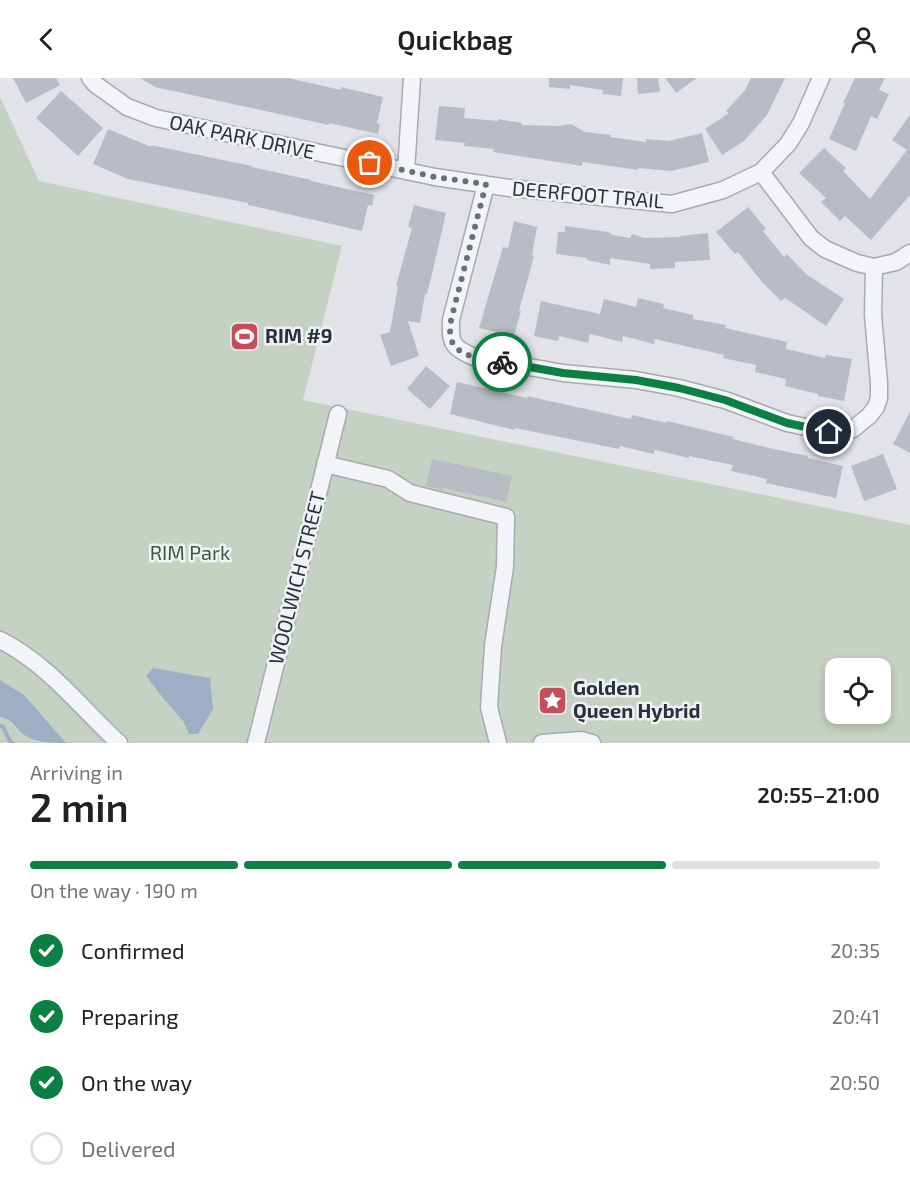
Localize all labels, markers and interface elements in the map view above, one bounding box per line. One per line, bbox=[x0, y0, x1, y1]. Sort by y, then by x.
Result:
icon: back bbox=[30, 23, 63, 56]
text: Quickbag bbox=[397, 23, 513, 55]
icon: person bbox=[847, 23, 880, 56]
street label: OAK PARK DRIVE bbox=[167, 109, 317, 163]
pin bbox=[344, 137, 395, 188]
icon: bag bbox=[353, 146, 386, 179]
street label: DEERFOOT TRAIL bbox=[511, 175, 665, 213]
sports icon: RIM #9 bbox=[228, 320, 260, 352]
place label: RIM #9 bbox=[265, 323, 332, 347]
courier bbox=[472, 332, 532, 392]
icon: bike bbox=[486, 346, 519, 379]
pin bbox=[803, 406, 854, 457]
icon: home bbox=[812, 415, 845, 448]
street label: WOOLWICH STREET bbox=[263, 488, 329, 667]
park label: RIM Park bbox=[150, 540, 230, 564]
map controls bbox=[825, 658, 891, 724]
button: locate bbox=[825, 658, 891, 724]
place label: Golden Queen Hybrid bbox=[573, 675, 701, 723]
place icon: Golden Queen Hybrid bbox=[536, 684, 568, 716]
text: Arriving in bbox=[30, 760, 123, 784]
text: 20:55–21:00 bbox=[757, 781, 880, 807]
text: 2 min bbox=[30, 783, 129, 830]
text: On the way · 190 m bbox=[30, 878, 198, 902]
icon: check bbox=[30, 934, 63, 967]
text: Confirmed bbox=[81, 937, 185, 963]
text: 20:35 bbox=[830, 938, 880, 962]
icon: check bbox=[30, 1000, 63, 1033]
text: Preparing bbox=[81, 1003, 179, 1029]
text: 20:41 bbox=[832, 1004, 880, 1028]
icon: check bbox=[30, 1066, 63, 1099]
text: On the way bbox=[81, 1069, 192, 1095]
text: 20:50 bbox=[829, 1070, 880, 1094]
text: Delivered bbox=[81, 1135, 176, 1161]

